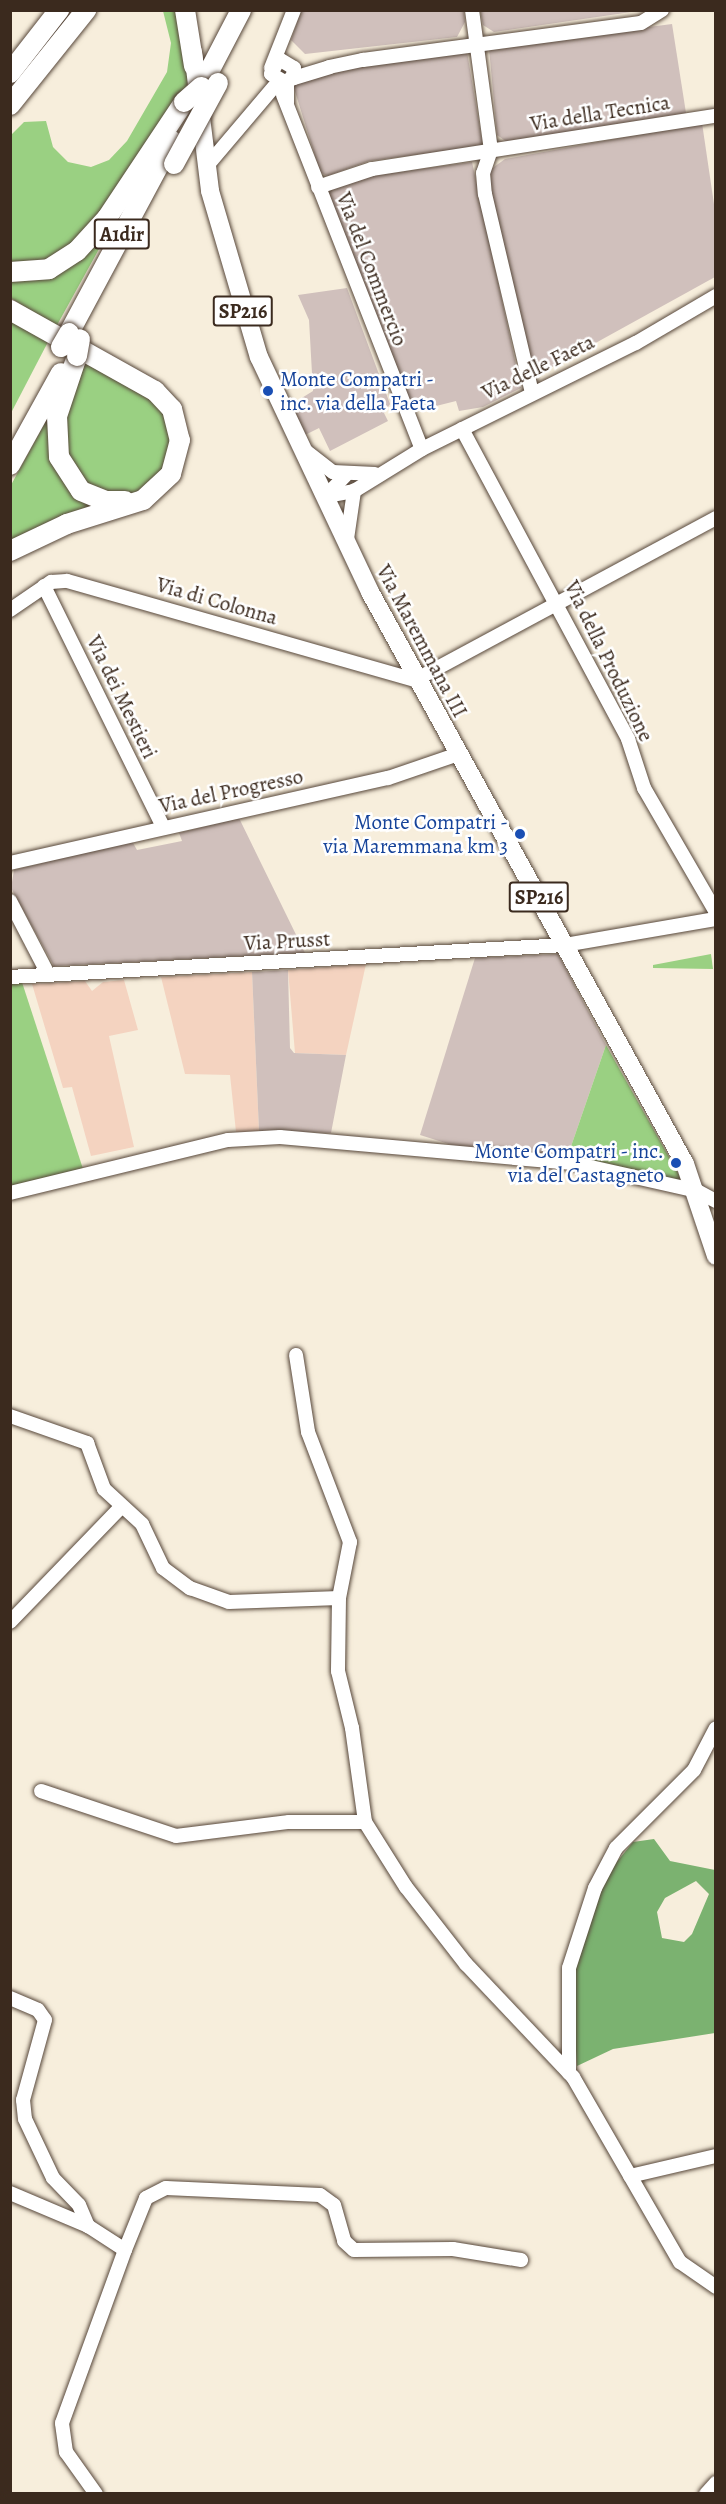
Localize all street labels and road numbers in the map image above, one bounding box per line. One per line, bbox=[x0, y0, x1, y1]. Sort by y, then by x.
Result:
street label: Via della Tecnica bbox=[528, 90, 672, 136]
street label: Via del Commercio bbox=[331, 189, 413, 349]
road number: A1dir bbox=[94, 217, 150, 251]
road number: SP216 bbox=[212, 294, 274, 328]
street label: Via delle Faeta bbox=[478, 329, 598, 405]
street label: Via Maremmana III bbox=[371, 560, 473, 722]
street label: Via di Colonna bbox=[154, 572, 280, 630]
street label: Via della Produzione bbox=[559, 576, 659, 746]
street label: Via dei Mestieri bbox=[81, 631, 163, 763]
street label: Via del Progresso bbox=[157, 763, 305, 819]
road number: SP216 bbox=[508, 880, 570, 914]
street label: Via Prusst bbox=[243, 926, 331, 956]

